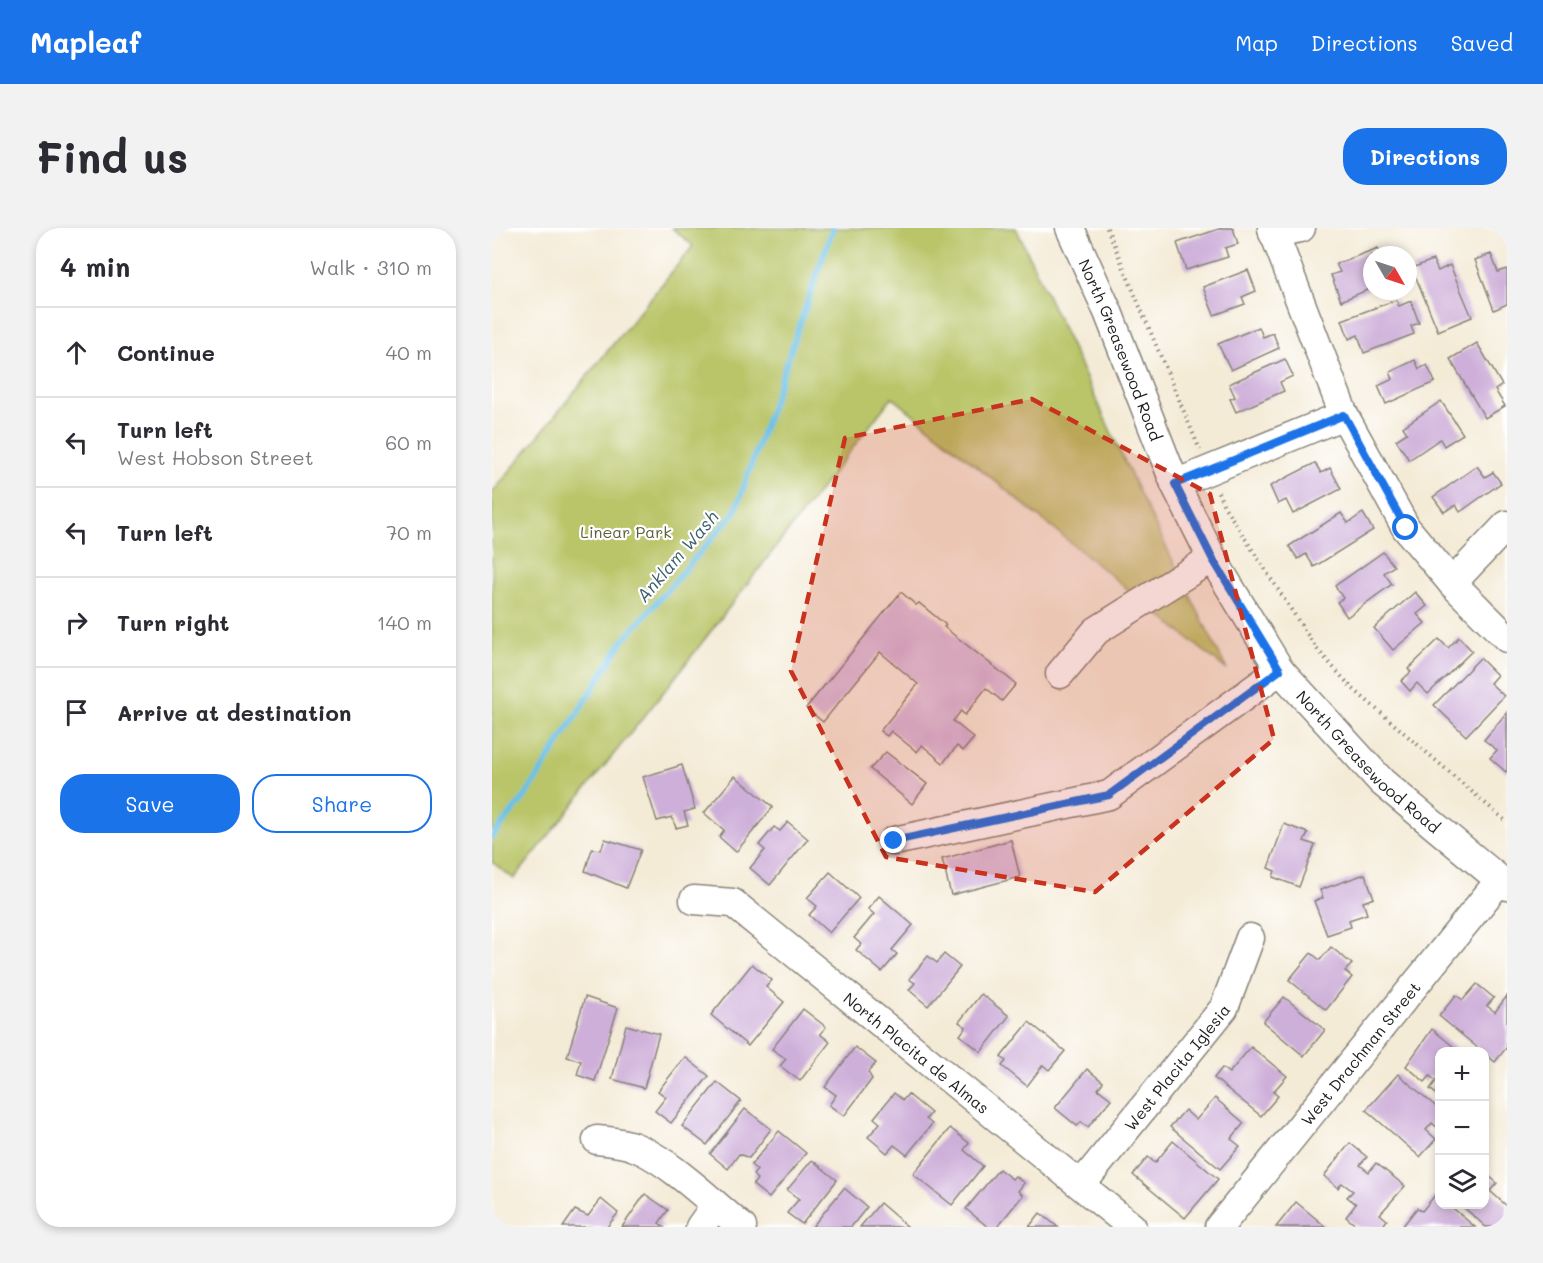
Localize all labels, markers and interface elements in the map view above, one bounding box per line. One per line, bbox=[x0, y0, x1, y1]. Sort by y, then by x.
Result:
text: Mapleaf bbox=[30, 24, 141, 60]
text: Map bbox=[1235, 29, 1278, 56]
text: Directions bbox=[1311, 29, 1418, 56]
text: Saved bbox=[1451, 29, 1513, 56]
button: Directions bbox=[1343, 128, 1507, 185]
text: Find us bbox=[36, 129, 188, 184]
north arrow bbox=[1363, 246, 1417, 300]
text: 4 min bbox=[60, 250, 130, 284]
text: Walk · 310 m bbox=[309, 254, 432, 280]
street label: North Greasewood Road bbox=[1075, 255, 1168, 444]
icon: ahead bbox=[60, 336, 93, 369]
text: Continue bbox=[117, 338, 215, 367]
text: 40 m bbox=[386, 339, 432, 365]
text: Turn left bbox=[117, 415, 213, 444]
icon: left bbox=[60, 426, 93, 459]
text: 60 m bbox=[385, 429, 432, 455]
text: West Hobson Street bbox=[117, 444, 313, 470]
water label: Anklam Wash bbox=[631, 505, 723, 607]
route start bbox=[1392, 514, 1418, 540]
icon: left bbox=[60, 516, 93, 549]
text: Turn left bbox=[117, 518, 213, 547]
text: 70 m bbox=[386, 519, 432, 545]
park label: Linear Park bbox=[580, 521, 672, 542]
icon: right bbox=[60, 606, 93, 639]
text: Turn right bbox=[117, 608, 229, 637]
text: 140 m bbox=[377, 609, 432, 635]
street label: North Greasewood Road bbox=[1293, 685, 1445, 837]
icon: arrive bbox=[60, 696, 93, 729]
text: Arrive at destination bbox=[117, 698, 352, 727]
button: Save bbox=[60, 774, 240, 833]
button: Share bbox=[252, 774, 432, 833]
route end bbox=[880, 827, 906, 853]
street label: West Drachman Street bbox=[1295, 977, 1424, 1129]
street label: North Placita de Almas bbox=[840, 987, 994, 1118]
street label: West Placita Iglesia bbox=[1119, 999, 1234, 1134]
map controls bbox=[1435, 1047, 1489, 1209]
button: + bbox=[1435, 1047, 1489, 1101]
button: − bbox=[1435, 1101, 1489, 1155]
button: layers bbox=[1435, 1155, 1489, 1209]

